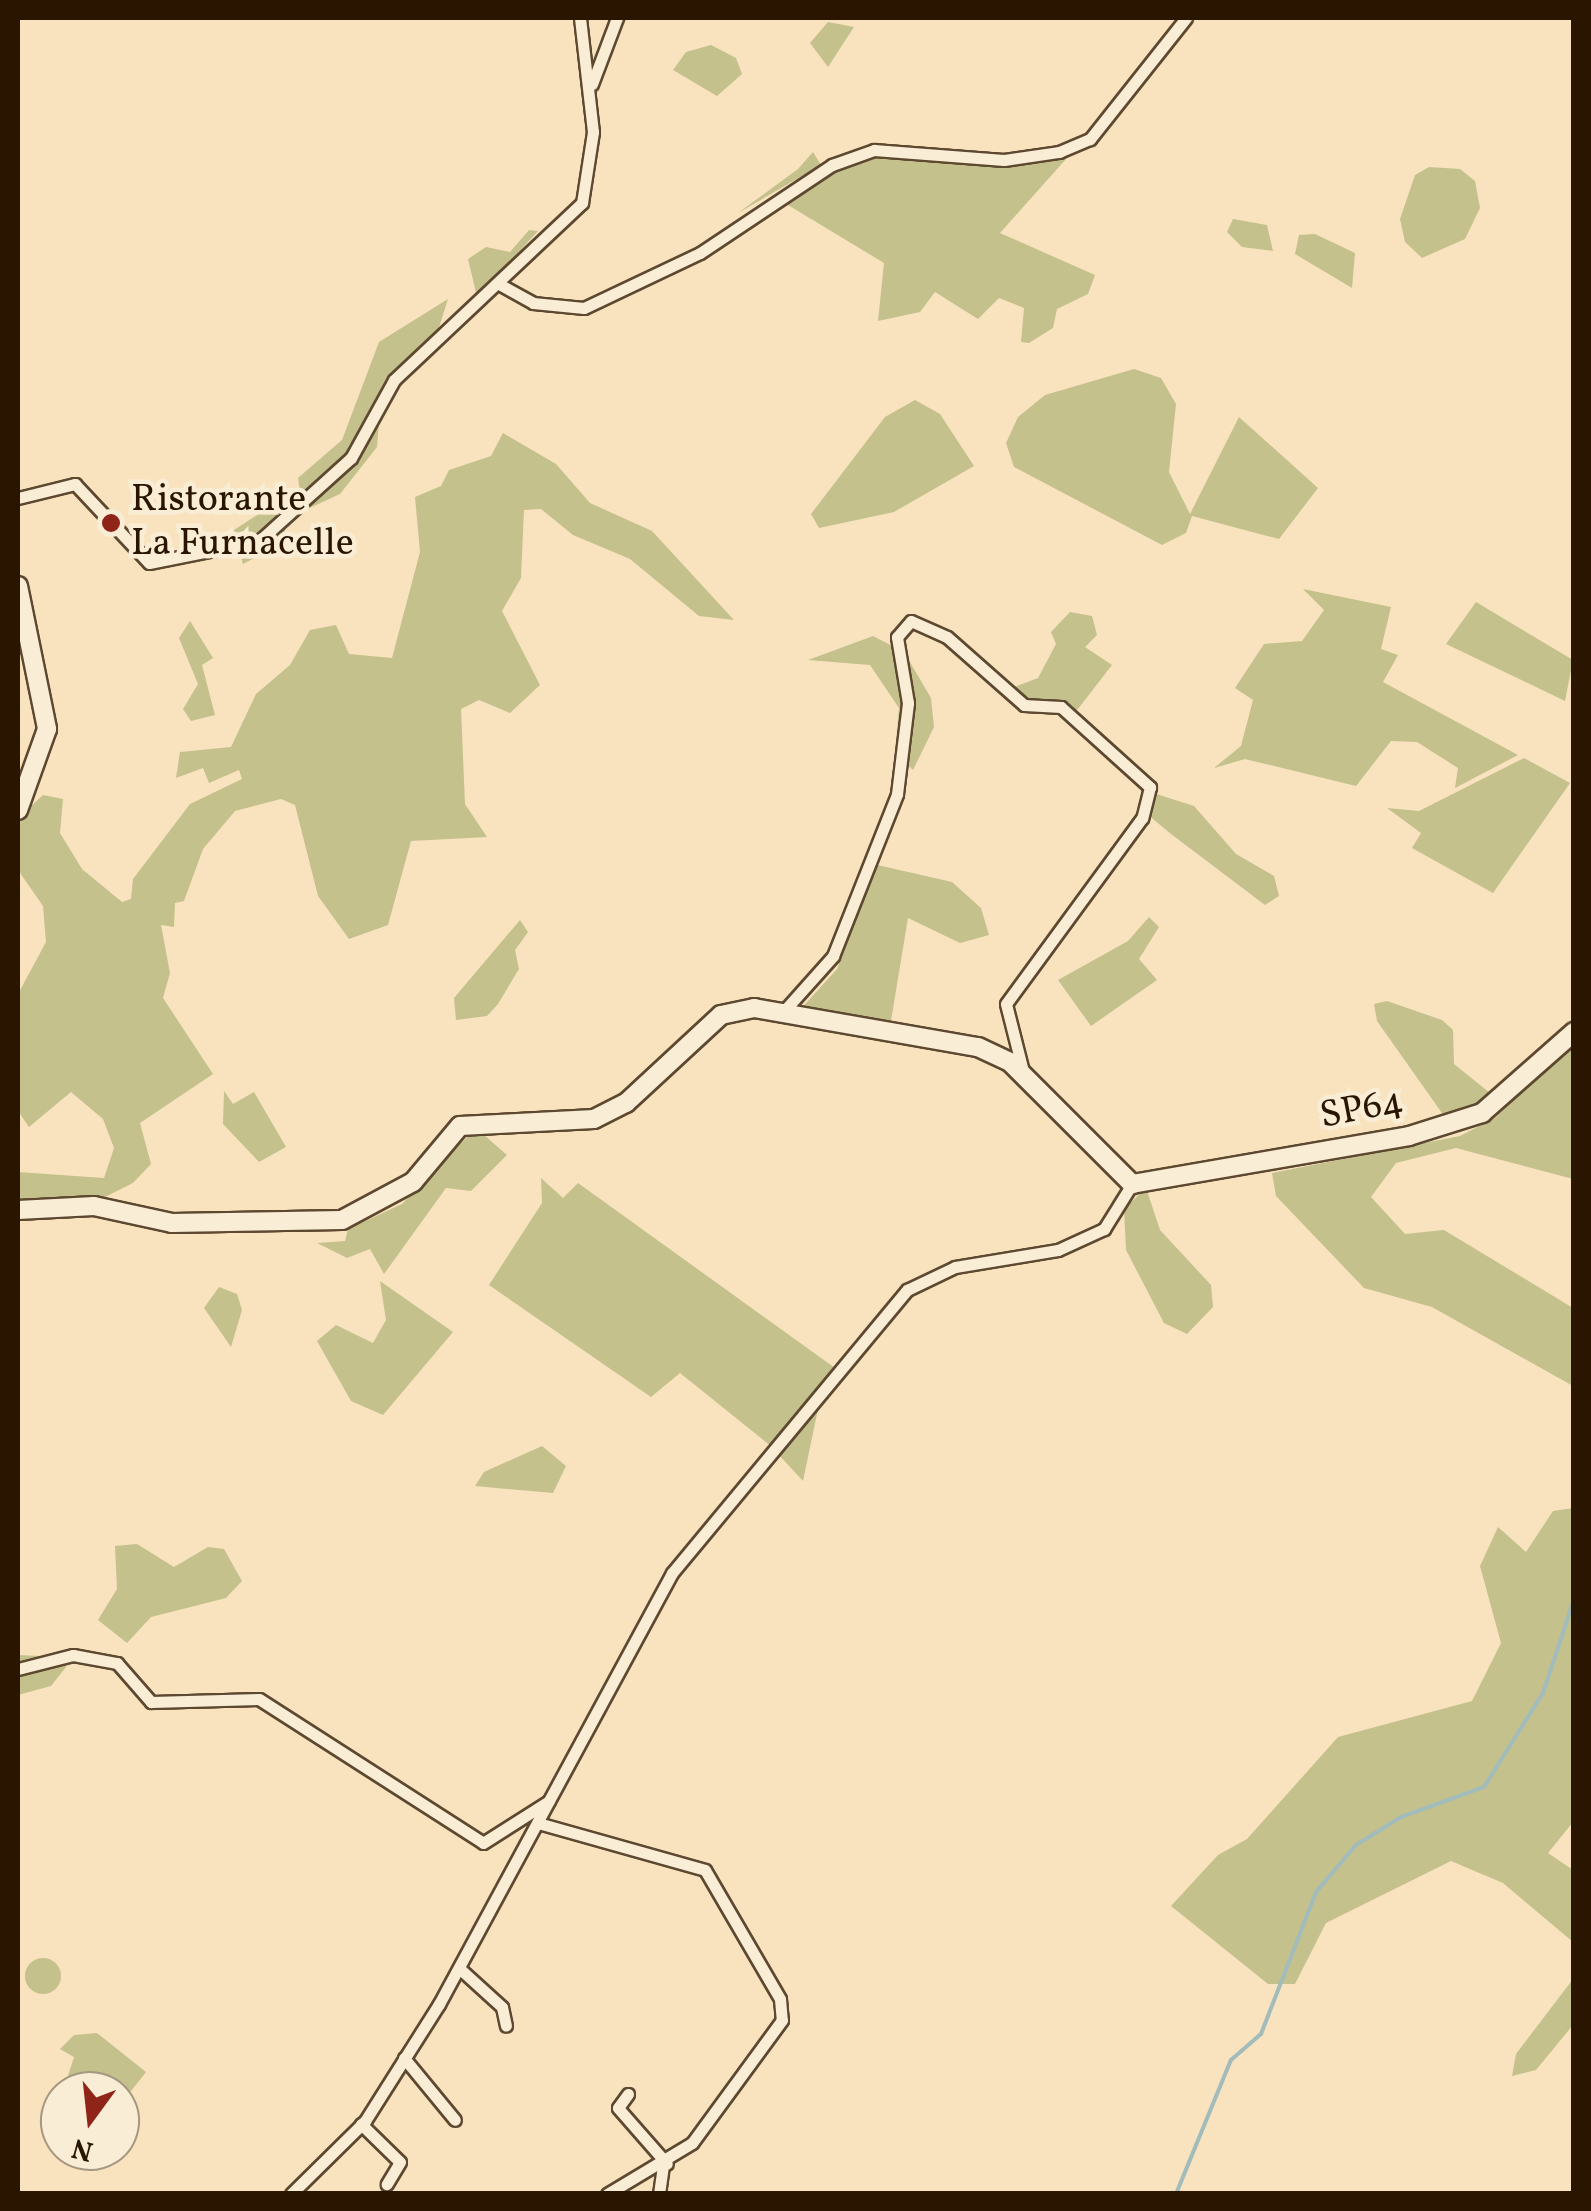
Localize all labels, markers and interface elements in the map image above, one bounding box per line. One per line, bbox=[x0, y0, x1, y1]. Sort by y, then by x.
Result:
place label: Ristorante La Furnacelle bbox=[131, 478, 354, 568]
marker: Ristorante La Furnacelle bbox=[100, 512, 122, 534]
street label: SP64 bbox=[1317, 1080, 1407, 1140]
north arrow bbox=[40, 2071, 140, 2171]
text: N bbox=[68, 2127, 97, 2170]

